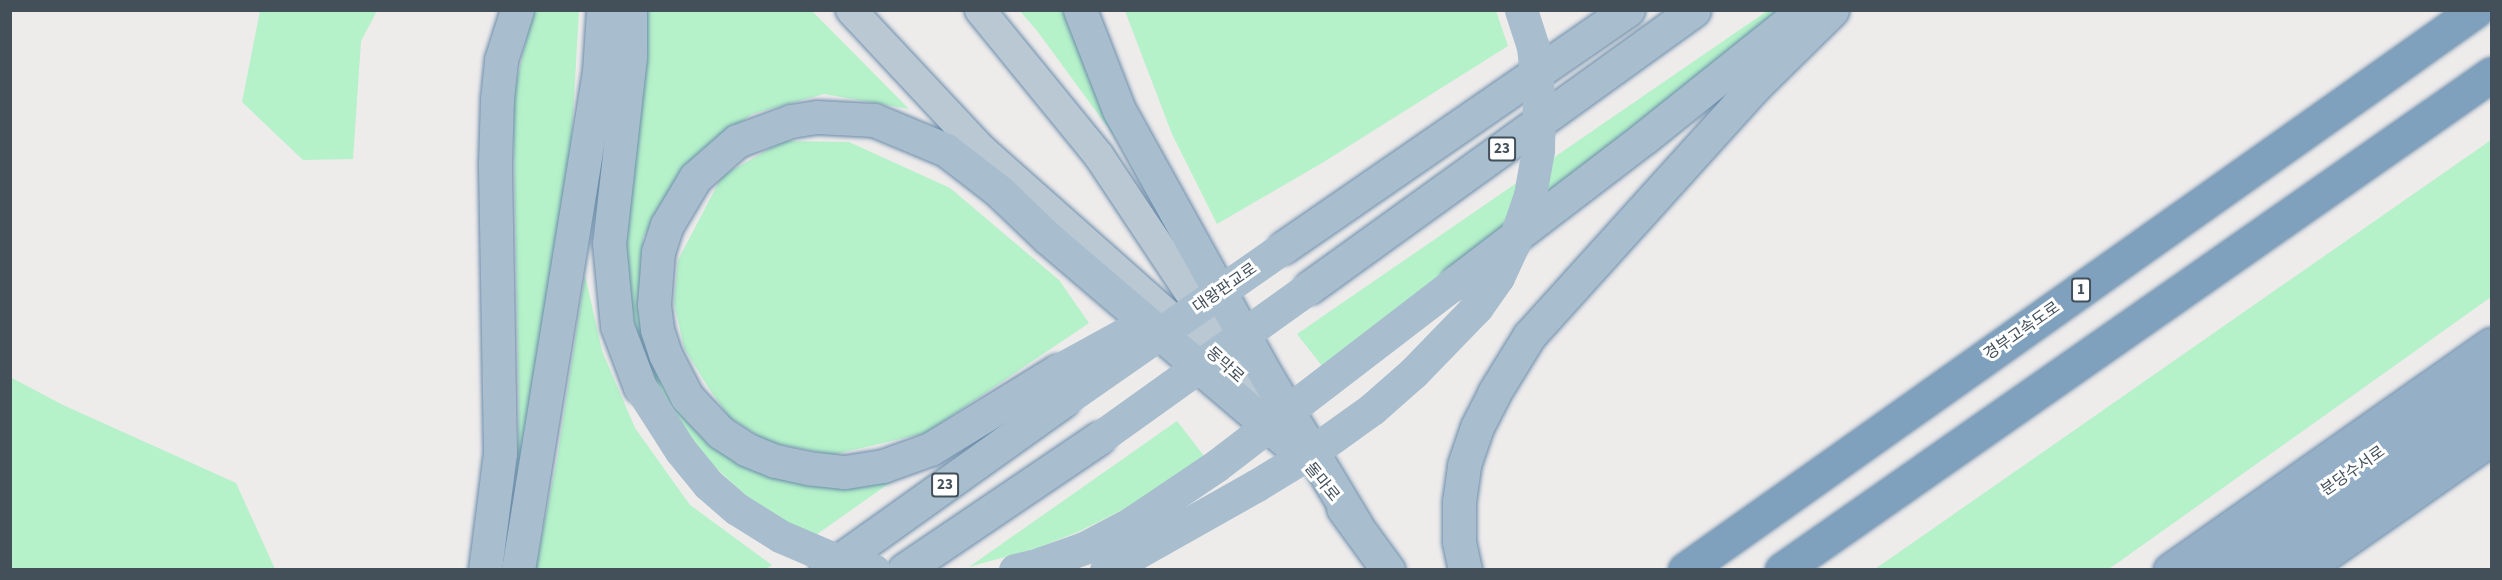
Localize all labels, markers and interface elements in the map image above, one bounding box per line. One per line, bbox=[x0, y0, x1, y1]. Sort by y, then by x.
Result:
road number: 23 bbox=[1487, 137, 1517, 161]
street label: 대왕판교로 bbox=[1189, 259, 1261, 317]
road number: 1 bbox=[2070, 278, 2092, 302]
street label: 경부고속도로 bbox=[1980, 298, 2064, 364]
street label: 동막로 bbox=[1202, 343, 1248, 387]
street label: 분당수서로 bbox=[2317, 442, 2389, 500]
street label: 돌마로 bbox=[1301, 459, 1343, 505]
road number: 23 bbox=[930, 473, 960, 497]

